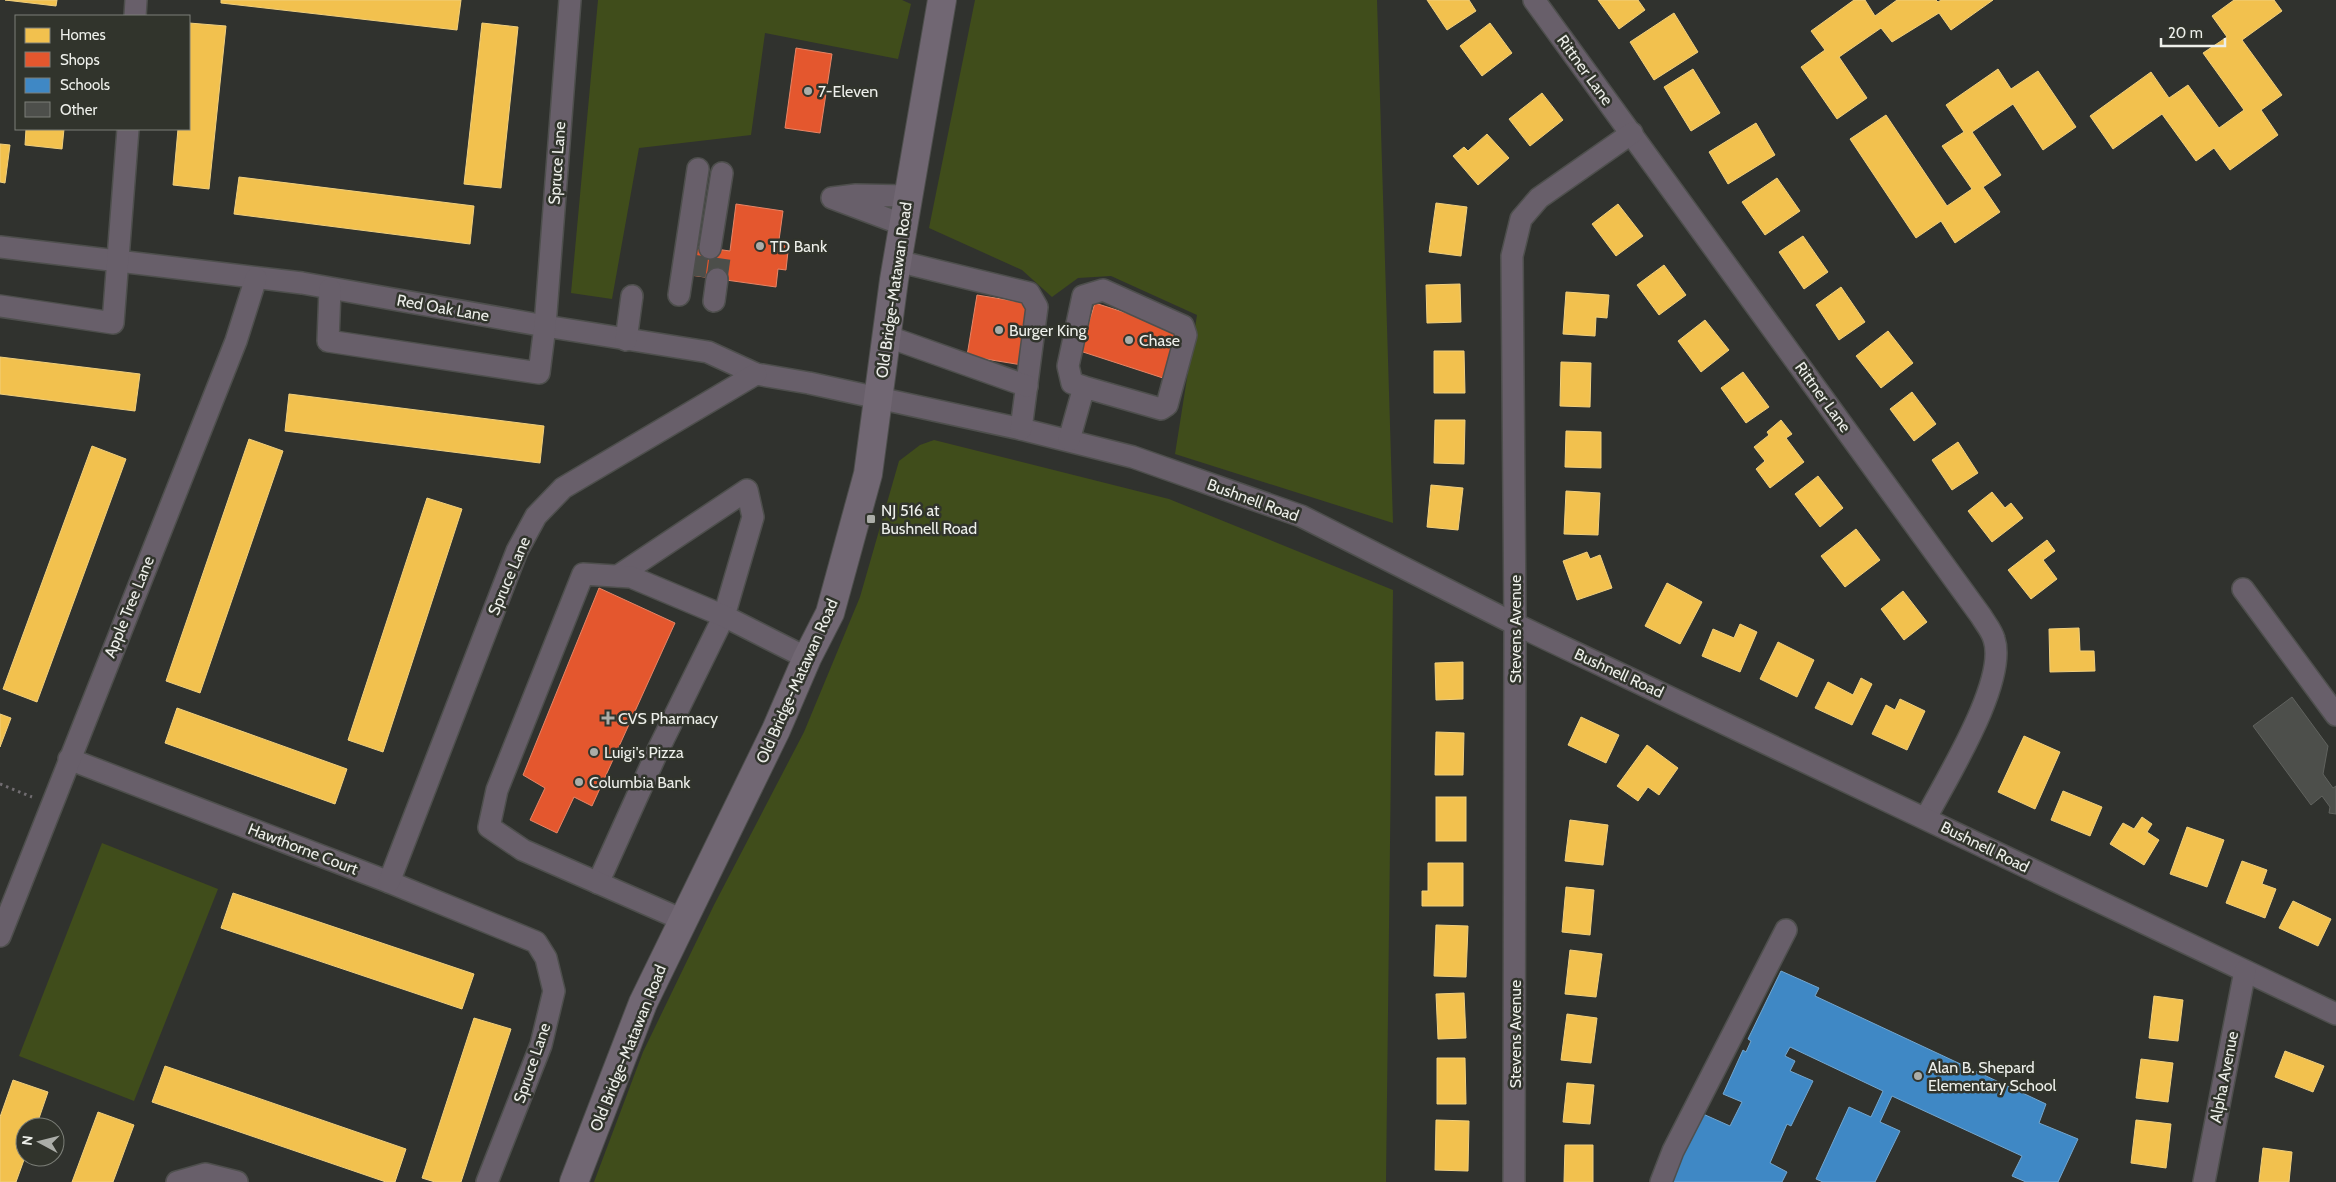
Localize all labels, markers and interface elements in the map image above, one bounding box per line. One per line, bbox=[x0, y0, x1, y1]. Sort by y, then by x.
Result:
legend bbox=[15, 15, 190, 130]
scale bar bbox=[2161, 15, 2225, 47]
text: 20 m bbox=[2168, 24, 2203, 42]
text: Homes bbox=[60, 26, 106, 44]
street label: Rittner Lane bbox=[1553, 31, 1617, 109]
text: Shops bbox=[60, 51, 100, 69]
text: Schools bbox=[60, 76, 110, 94]
place label: 7-Eleven bbox=[818, 82, 878, 101]
marker: 7-Eleven bbox=[802, 85, 814, 97]
text: Other bbox=[60, 101, 97, 119]
street label: Spruce Lane bbox=[545, 121, 569, 205]
street label: Old Bridge-Matawan Road bbox=[872, 201, 916, 379]
place label: TD Bank bbox=[770, 237, 828, 256]
marker: TD Bank bbox=[754, 240, 766, 252]
street label: Red Oak Lane bbox=[395, 291, 491, 325]
place label: Burger King bbox=[1009, 321, 1087, 340]
marker: Burger King bbox=[993, 324, 1005, 336]
place label: Chase bbox=[1139, 331, 1180, 350]
marker: Chase bbox=[1123, 334, 1135, 346]
street label: Rittner Lane bbox=[1791, 358, 1855, 436]
street label: Bushnell Road bbox=[1205, 475, 1301, 525]
place label: NJ 516 at Bushnell Road bbox=[881, 501, 977, 538]
marker: NJ 516 at Bushnell Road bbox=[865, 513, 877, 525]
street label: Spruce Lane bbox=[484, 534, 534, 618]
street label: Apple Tree Lane bbox=[100, 553, 158, 661]
street label: Stevens Avenue bbox=[1506, 575, 1525, 683]
street label: Old Bridge-Matawan Road bbox=[752, 596, 842, 766]
street label: Bushnell Road bbox=[1571, 644, 1667, 702]
place label: CVS Pharmacy bbox=[618, 709, 718, 728]
marker: CVS Pharmacy bbox=[602, 712, 614, 724]
place label: Luigi's Pizza bbox=[604, 743, 684, 762]
marker: Luigi's Pizza bbox=[588, 746, 600, 758]
place label: Columbia Bank bbox=[589, 773, 691, 792]
marker: Columbia Bank bbox=[573, 776, 585, 788]
street label: Bushnell Road bbox=[1938, 817, 2032, 877]
street label: Hawthorne Court bbox=[245, 819, 361, 879]
street label: Old Bridge-Matawan Road bbox=[586, 962, 670, 1134]
street label: Stevens Avenue bbox=[1506, 980, 1525, 1088]
street label: Spruce Lane bbox=[509, 1020, 555, 1106]
street label: Alpha Avenue bbox=[2206, 1029, 2242, 1125]
place label: Alan B. Shepard Elementary School bbox=[1928, 1058, 2056, 1095]
marker: Alan B. Shepard Elementary School bbox=[1912, 1070, 1924, 1082]
north arrow bbox=[15, 1117, 65, 1167]
text: N bbox=[18, 1134, 37, 1146]

